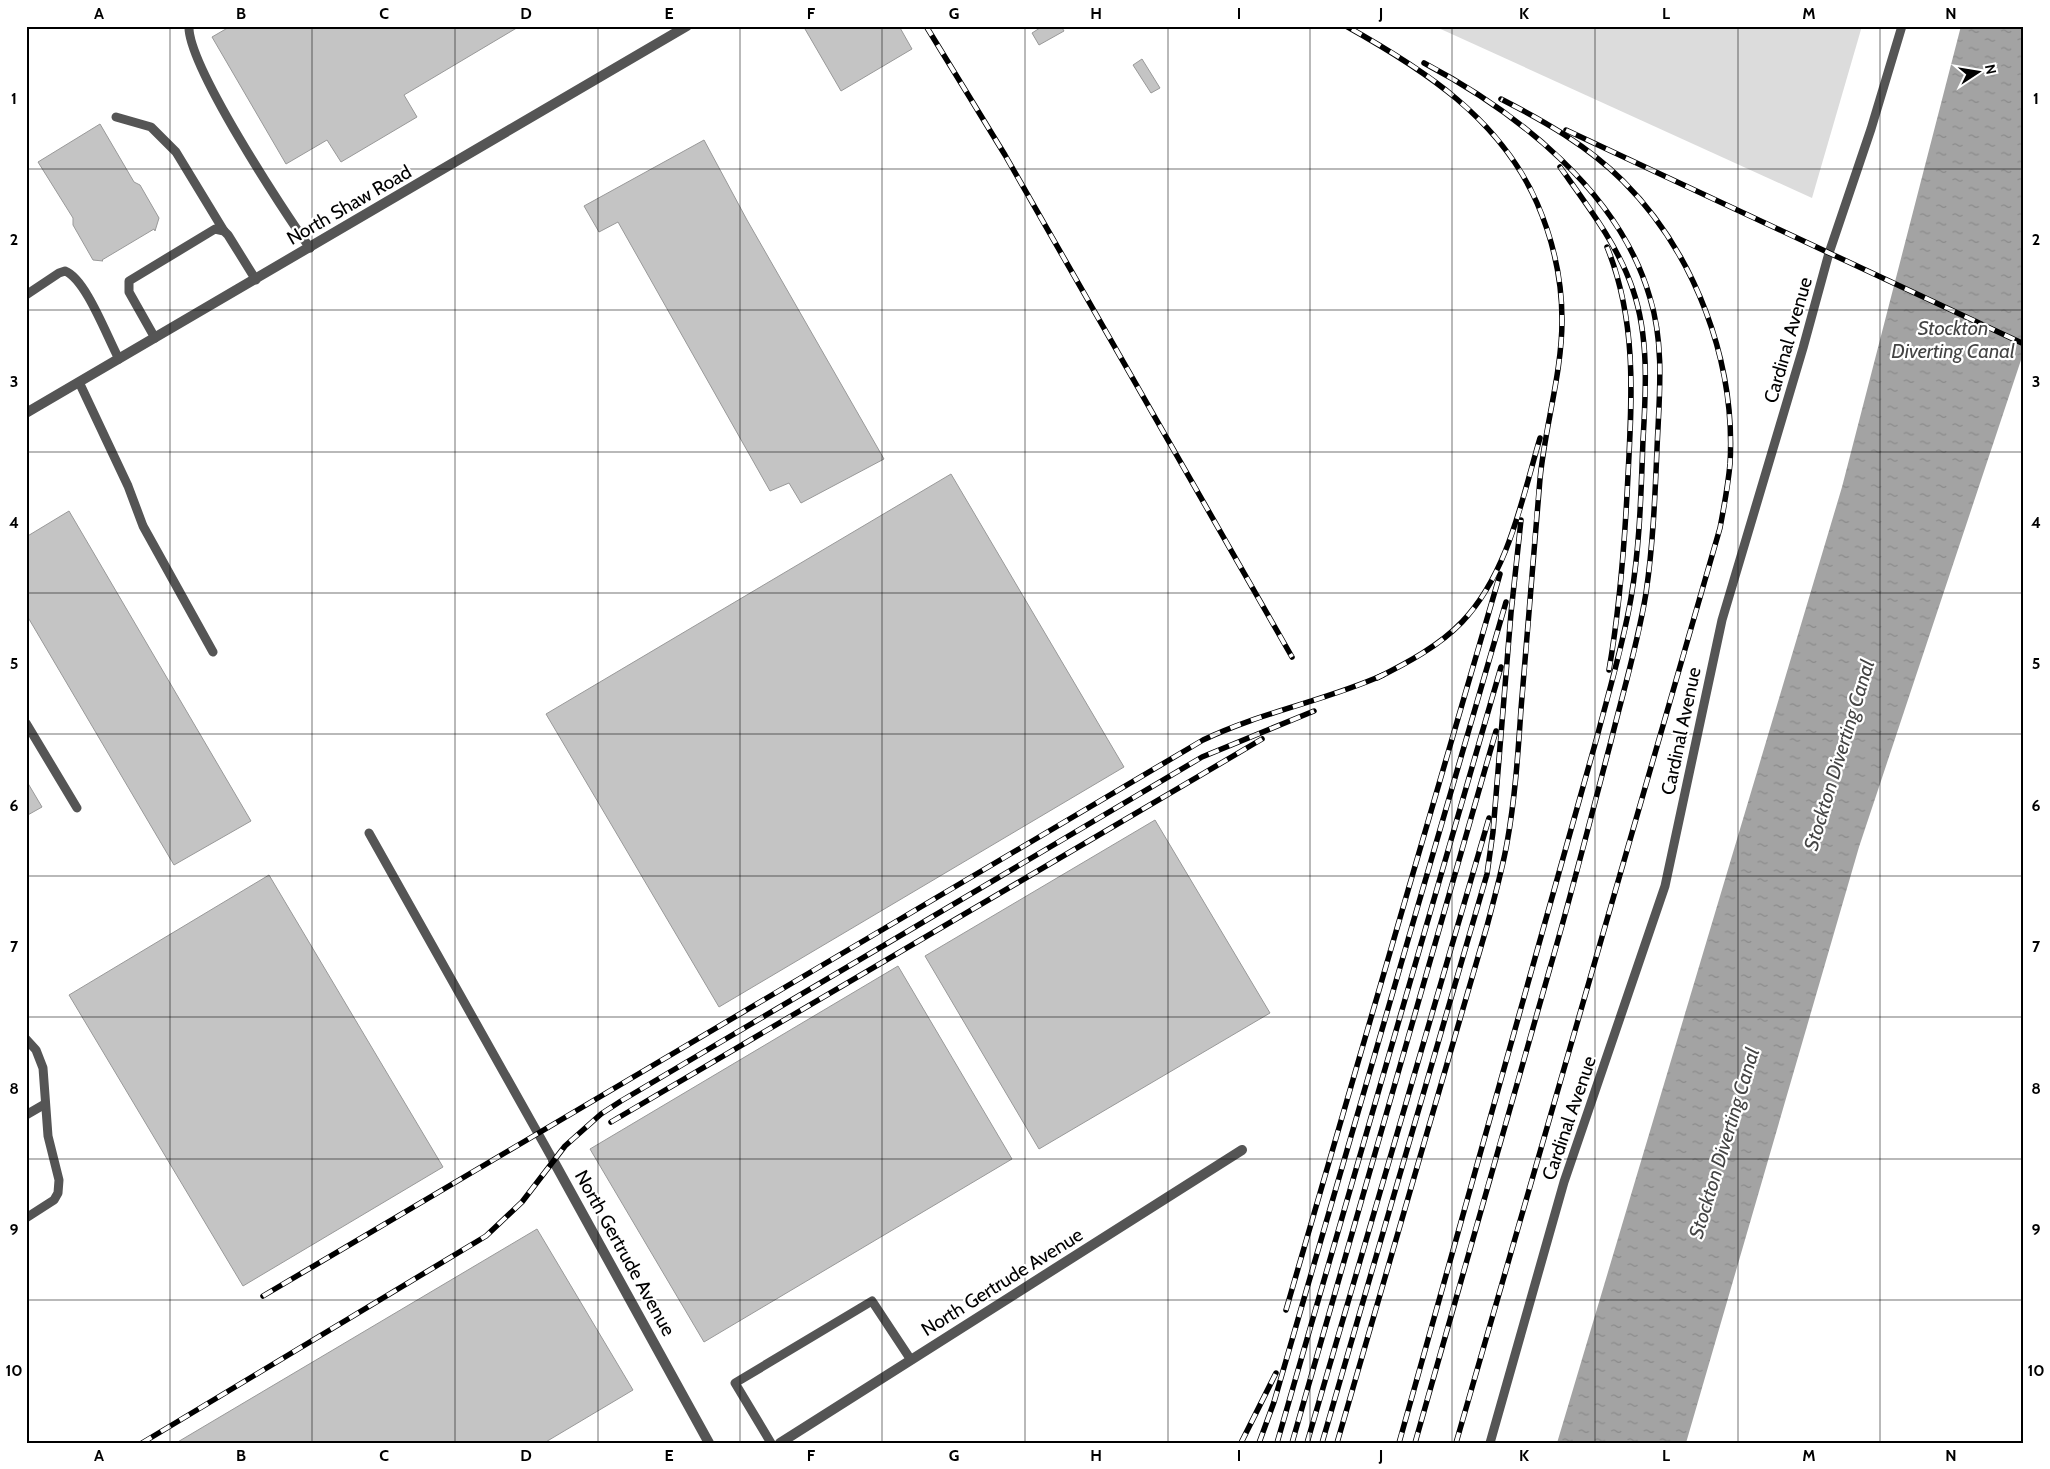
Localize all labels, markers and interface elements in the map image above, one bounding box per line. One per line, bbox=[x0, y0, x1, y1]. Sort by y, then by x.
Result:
text: A bbox=[94, 4, 104, 23]
text: B bbox=[236, 4, 246, 23]
text: C bbox=[379, 4, 389, 23]
text: D bbox=[520, 4, 532, 23]
text: E bbox=[664, 4, 674, 23]
text: F bbox=[807, 4, 816, 23]
text: G bbox=[949, 4, 959, 23]
text: H bbox=[1090, 4, 1102, 23]
text: I bbox=[1237, 4, 1241, 23]
text: J bbox=[1378, 4, 1383, 23]
text: K bbox=[1519, 4, 1529, 23]
text: L bbox=[1662, 4, 1670, 23]
text: M bbox=[1802, 4, 1816, 23]
text: N bbox=[1945, 4, 1957, 23]
north arrow bbox=[1952, 48, 2002, 98]
text: N bbox=[1981, 63, 2001, 76]
text: 1 bbox=[11, 89, 17, 108]
text: 1 bbox=[2033, 89, 2039, 108]
street label: North Shaw Road bbox=[283, 160, 415, 250]
text: 2 bbox=[10, 230, 18, 249]
text: 2 bbox=[2032, 230, 2040, 249]
street label: Cardinal Avenue bbox=[1759, 274, 1817, 406]
water label: Stockton Diverting Canal bbox=[1891, 316, 2015, 363]
text: 3 bbox=[10, 372, 18, 391]
text: 3 bbox=[2032, 372, 2040, 391]
text: 4 bbox=[9, 513, 19, 532]
text: 4 bbox=[2031, 513, 2041, 532]
text: 5 bbox=[10, 654, 18, 673]
text: 5 bbox=[2032, 654, 2040, 673]
water label: Stockton Diverting Canal bbox=[1799, 657, 1879, 853]
street label: Cardinal Avenue bbox=[1656, 665, 1706, 797]
text: 6 bbox=[10, 796, 19, 815]
text: 6 bbox=[2032, 796, 2041, 815]
text: 7 bbox=[10, 937, 19, 956]
text: 7 bbox=[2032, 937, 2041, 956]
water label: Stockton Diverting Canal bbox=[1684, 1045, 1764, 1241]
street label: Cardinal Avenue bbox=[1537, 1053, 1601, 1183]
text: 8 bbox=[9, 1079, 19, 1098]
text: 8 bbox=[2031, 1079, 2041, 1098]
street label: North Gertrude Avenue bbox=[570, 1166, 680, 1340]
text: 9 bbox=[10, 1220, 19, 1239]
text: 9 bbox=[2032, 1220, 2041, 1239]
street label: North Gertrude Avenue bbox=[917, 1223, 1087, 1341]
text: 10 bbox=[5, 1361, 23, 1380]
text: 10 bbox=[2027, 1361, 2045, 1380]
text: A bbox=[94, 1446, 104, 1465]
text: B bbox=[236, 1446, 246, 1465]
text: C bbox=[379, 1446, 389, 1465]
text: D bbox=[520, 1446, 532, 1465]
text: E bbox=[664, 1446, 674, 1465]
text: F bbox=[807, 1446, 816, 1465]
text: G bbox=[949, 1446, 959, 1465]
text: H bbox=[1090, 1446, 1102, 1465]
text: I bbox=[1237, 1446, 1241, 1465]
text: J bbox=[1378, 1446, 1383, 1465]
text: K bbox=[1519, 1446, 1529, 1465]
text: L bbox=[1662, 1446, 1670, 1465]
text: M bbox=[1802, 1446, 1816, 1465]
text: N bbox=[1945, 1446, 1957, 1465]

